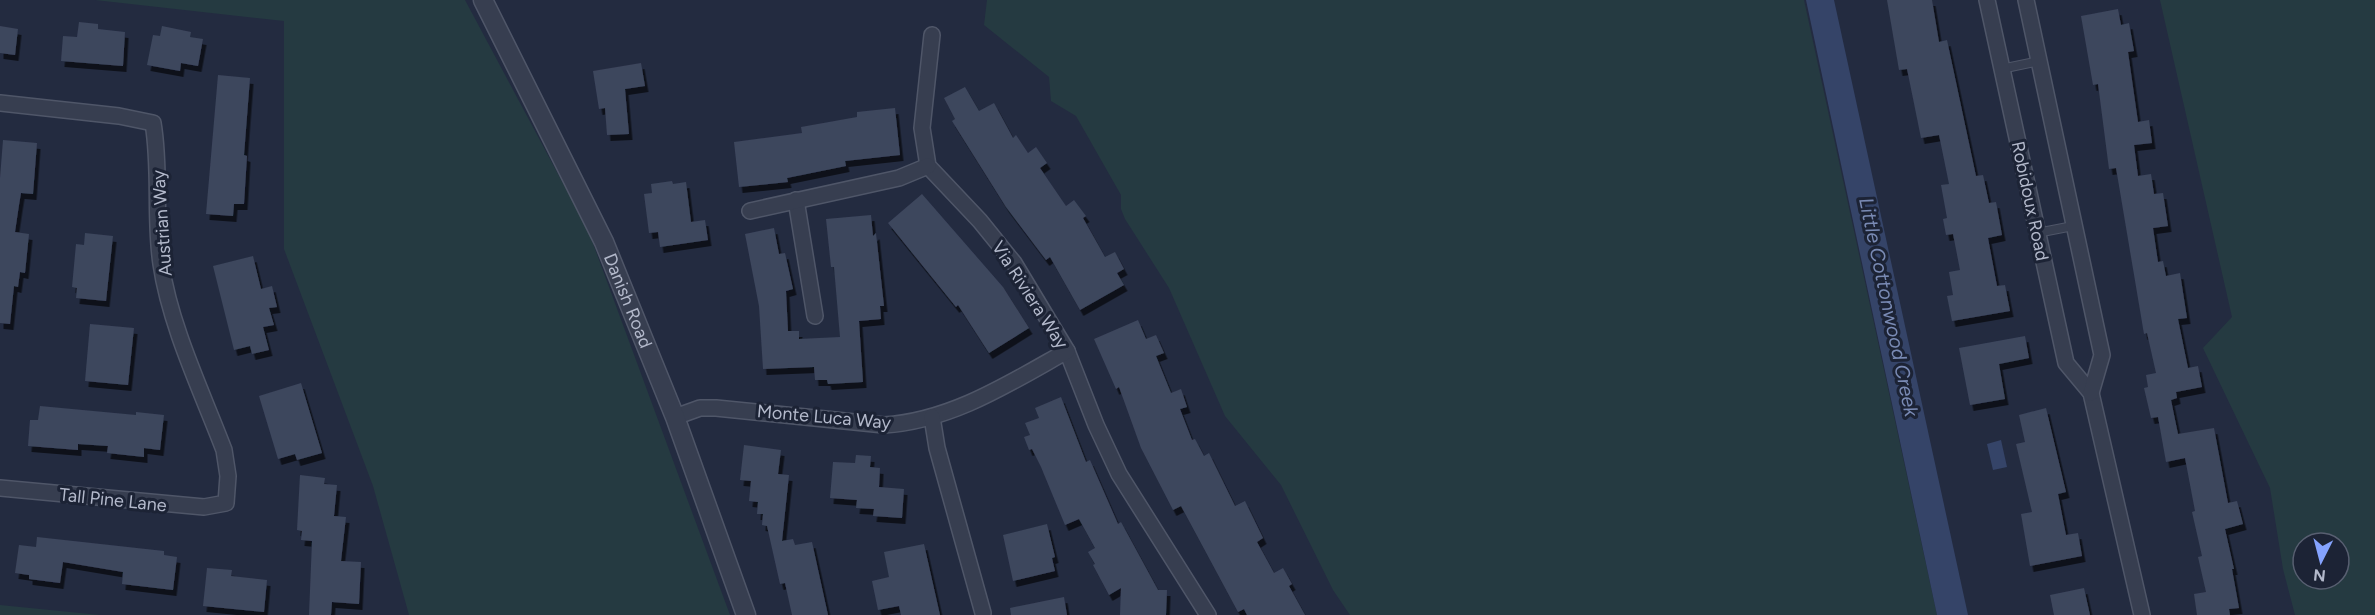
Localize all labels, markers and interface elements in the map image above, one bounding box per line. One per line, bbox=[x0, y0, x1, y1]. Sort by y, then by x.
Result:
street label: Robidoux Road bbox=[2007, 139, 2053, 263]
street label: Austrian Way bbox=[147, 169, 177, 277]
water label: Little Cottonwood Creek bbox=[1854, 195, 1924, 420]
street label: Via Riviera Way bbox=[987, 237, 1073, 353]
street label: Danish Road bbox=[599, 250, 657, 351]
street label: Monte Luca Way bbox=[756, 400, 893, 434]
street label: Tall Pine Lane bbox=[58, 483, 168, 517]
north arrow bbox=[2291, 531, 2351, 591]
text: N bbox=[2312, 565, 2327, 586]

